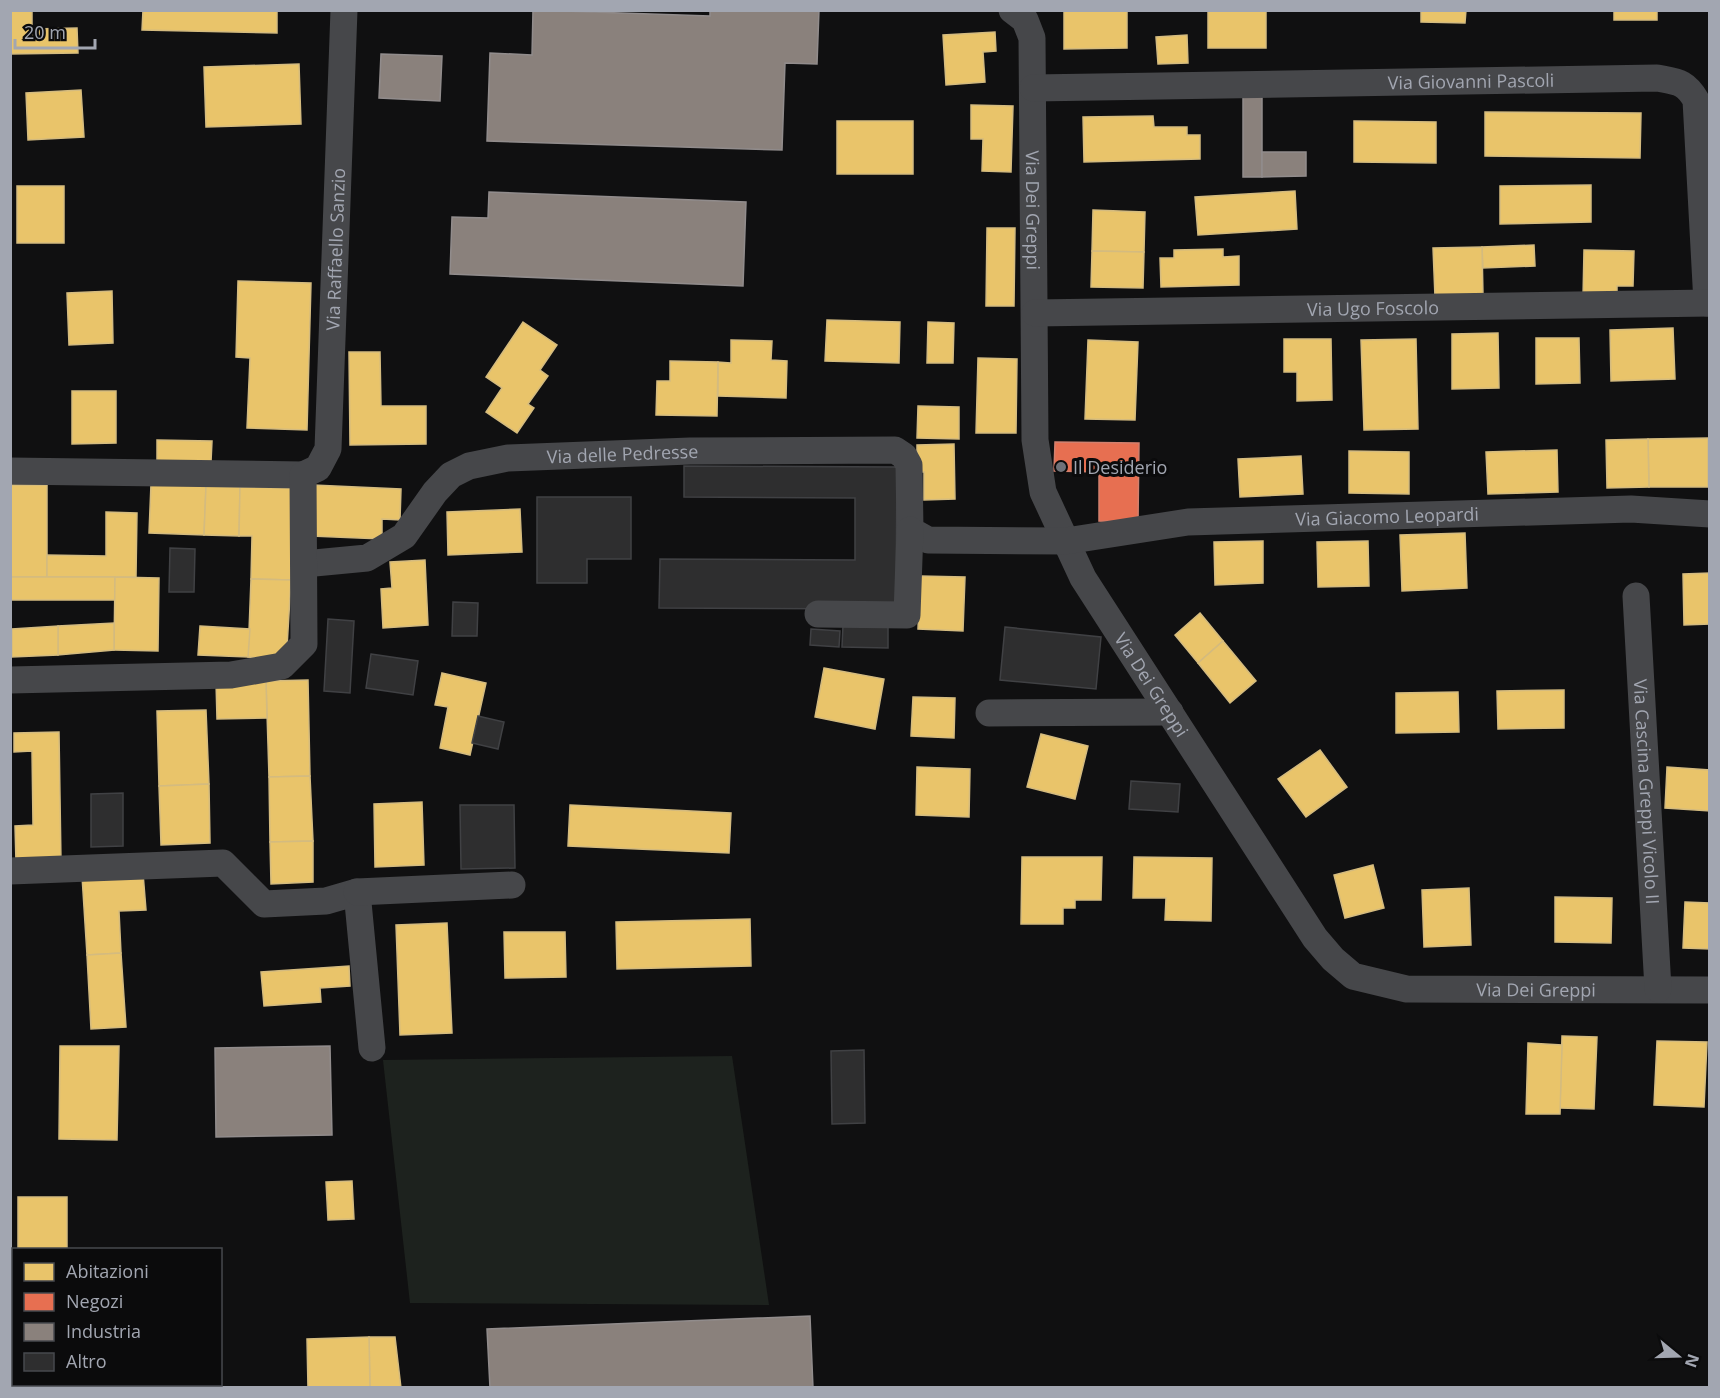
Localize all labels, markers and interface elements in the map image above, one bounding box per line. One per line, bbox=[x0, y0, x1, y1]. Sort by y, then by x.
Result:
scale bar bbox=[15, 12, 94, 50]
text: 20 m bbox=[24, 20, 66, 44]
street label: Via Giovanni Pascoli bbox=[1387, 68, 1555, 94]
street label: Via Dei Greppi bbox=[1021, 150, 1046, 270]
street label: Via Raffaello Sanzio bbox=[320, 167, 350, 331]
street label: Via Ugo Foscolo bbox=[1307, 295, 1439, 321]
street label: Via delle Pedresse bbox=[546, 439, 698, 469]
place label: Il Desiderio bbox=[1073, 455, 1167, 479]
marker: Il Desiderio bbox=[1054, 460, 1068, 474]
street label: Via Giacomo Leopardi bbox=[1295, 501, 1479, 531]
street label: Via Dei Greppi bbox=[1109, 628, 1194, 741]
street label: Via Cascina Greppi Vicolo II bbox=[1629, 678, 1665, 905]
street label: Via Dei Greppi bbox=[1476, 977, 1596, 1002]
legend bbox=[12, 1248, 222, 1386]
text: Abitazioni bbox=[66, 1259, 149, 1283]
text: Negozi bbox=[66, 1289, 123, 1313]
text: Industria bbox=[66, 1319, 141, 1343]
north arrow bbox=[1648, 1326, 1708, 1386]
text: Altro bbox=[66, 1349, 107, 1373]
text: N bbox=[1680, 1351, 1705, 1371]

